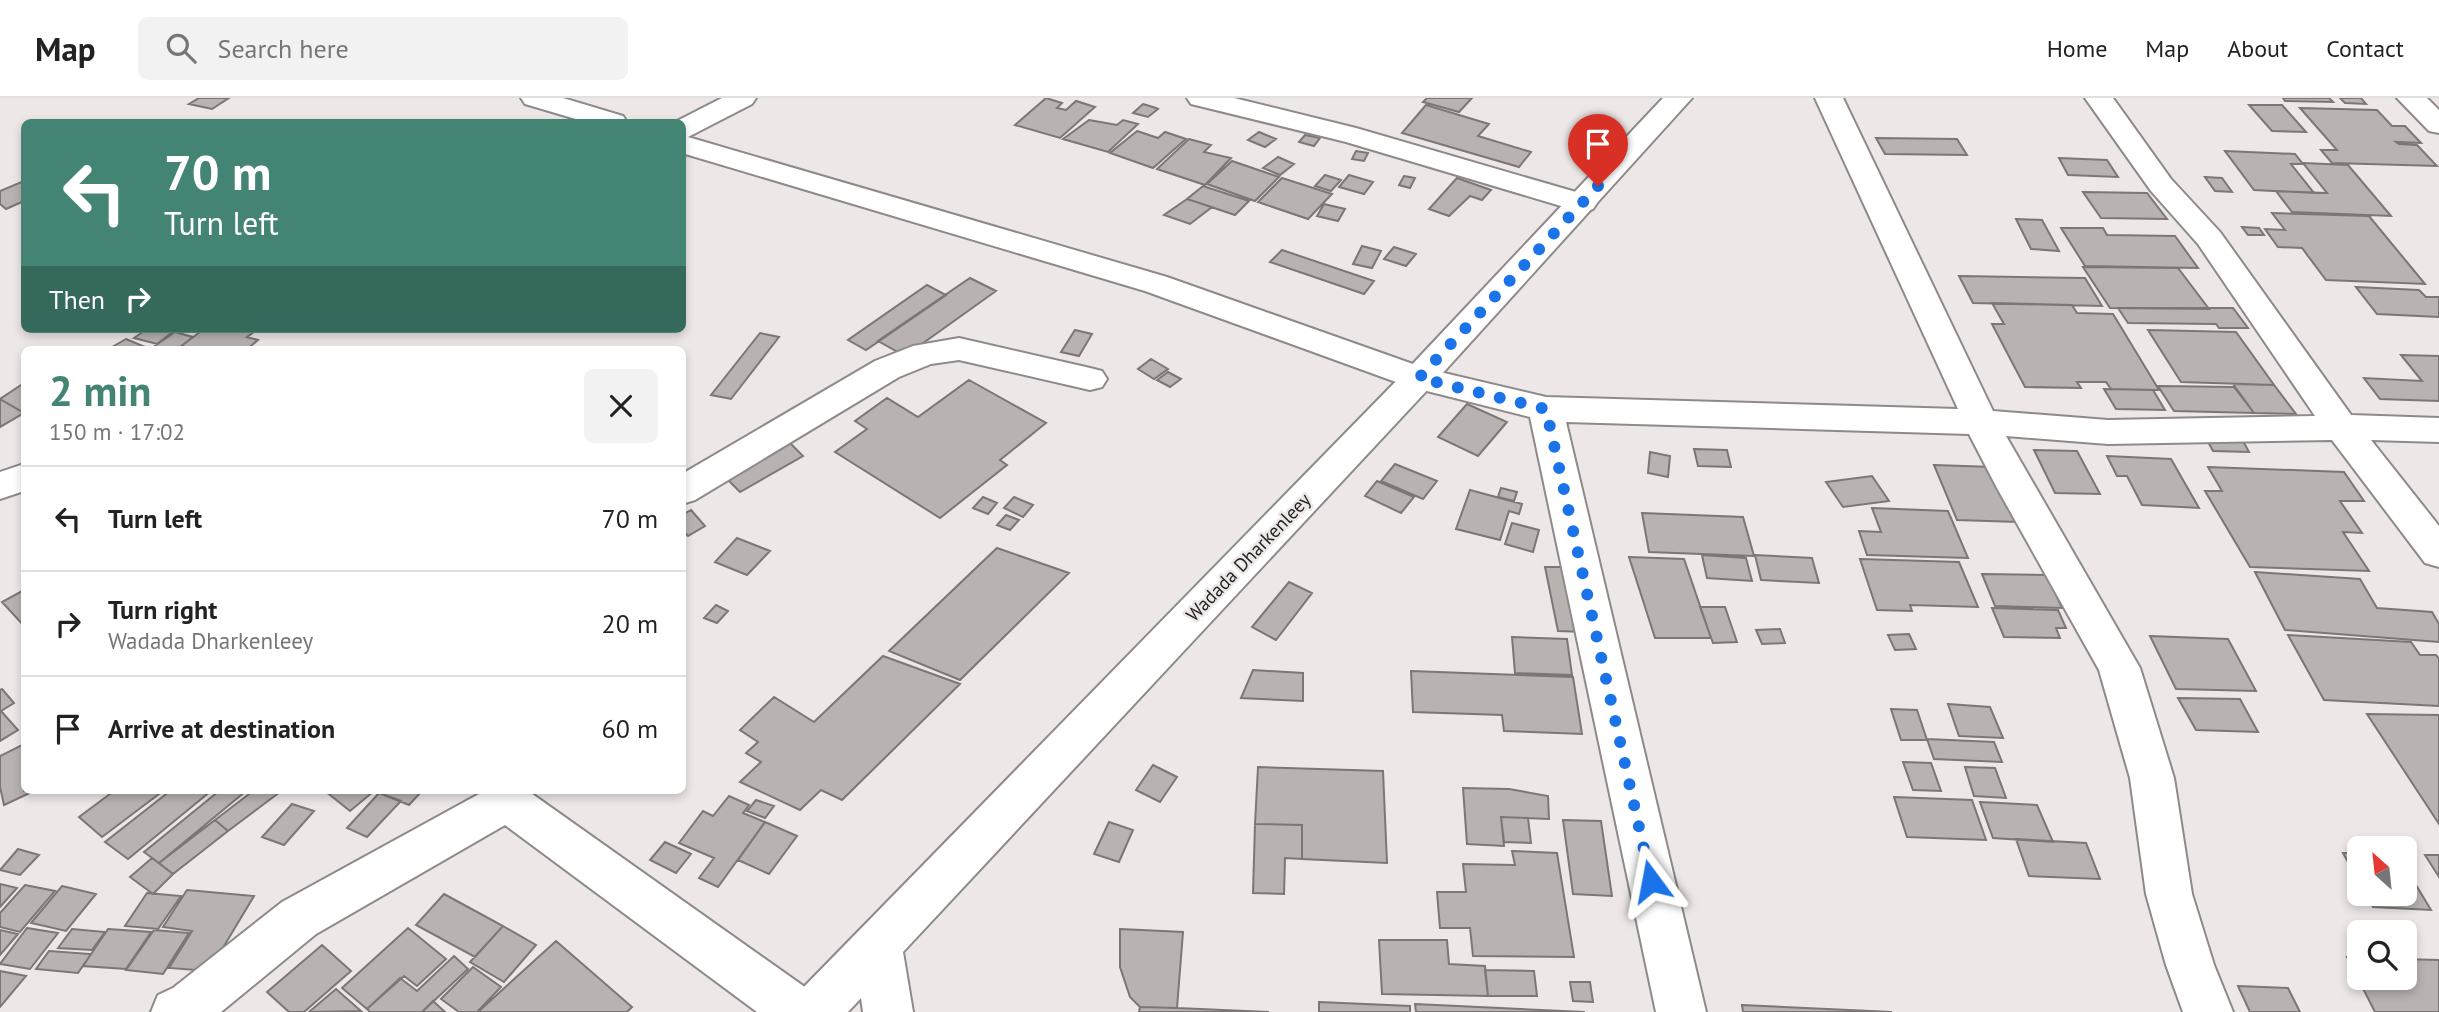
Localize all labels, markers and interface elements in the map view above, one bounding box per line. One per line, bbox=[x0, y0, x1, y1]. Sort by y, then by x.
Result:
search box bbox=[138, 17, 628, 80]
text: Map bbox=[35, 27, 96, 70]
icon: search bbox=[162, 29, 200, 67]
text: Search here bbox=[218, 32, 349, 65]
text: Home bbox=[2047, 33, 2107, 64]
text: Map bbox=[2145, 33, 2189, 64]
text: About bbox=[2227, 33, 2288, 64]
text: Contact bbox=[2326, 33, 2404, 64]
pin bbox=[1568, 114, 1628, 186]
icon: arrive bbox=[1579, 125, 1617, 163]
text: 70 m bbox=[164, 140, 271, 204]
icon: left bbox=[49, 147, 140, 238]
text: Turn left bbox=[164, 202, 279, 244]
icon: right bbox=[119, 280, 157, 318]
text: Then bbox=[49, 283, 105, 316]
text: 2 min bbox=[49, 363, 151, 418]
button: close bbox=[584, 369, 658, 443]
text: 150 m · 17:02 bbox=[49, 417, 185, 446]
street label: Wadada Dharkenleey bbox=[1181, 488, 1316, 626]
icon: left bbox=[49, 500, 87, 538]
text: Turn left bbox=[108, 502, 202, 535]
text: 70 m bbox=[602, 502, 658, 535]
text: Turn right bbox=[108, 593, 217, 626]
icon: right bbox=[49, 605, 87, 643]
text: 20 m bbox=[602, 607, 658, 640]
text: Wadada Dharkenleey bbox=[108, 626, 313, 655]
icon: arrive bbox=[49, 710, 87, 748]
text: Arrive at destination bbox=[108, 712, 335, 745]
text: 60 m bbox=[602, 712, 658, 745]
north arrow bbox=[2347, 836, 2417, 906]
map controls bbox=[2347, 836, 2417, 990]
position arrow bbox=[1614, 844, 1688, 918]
button: search bbox=[2347, 920, 2417, 990]

